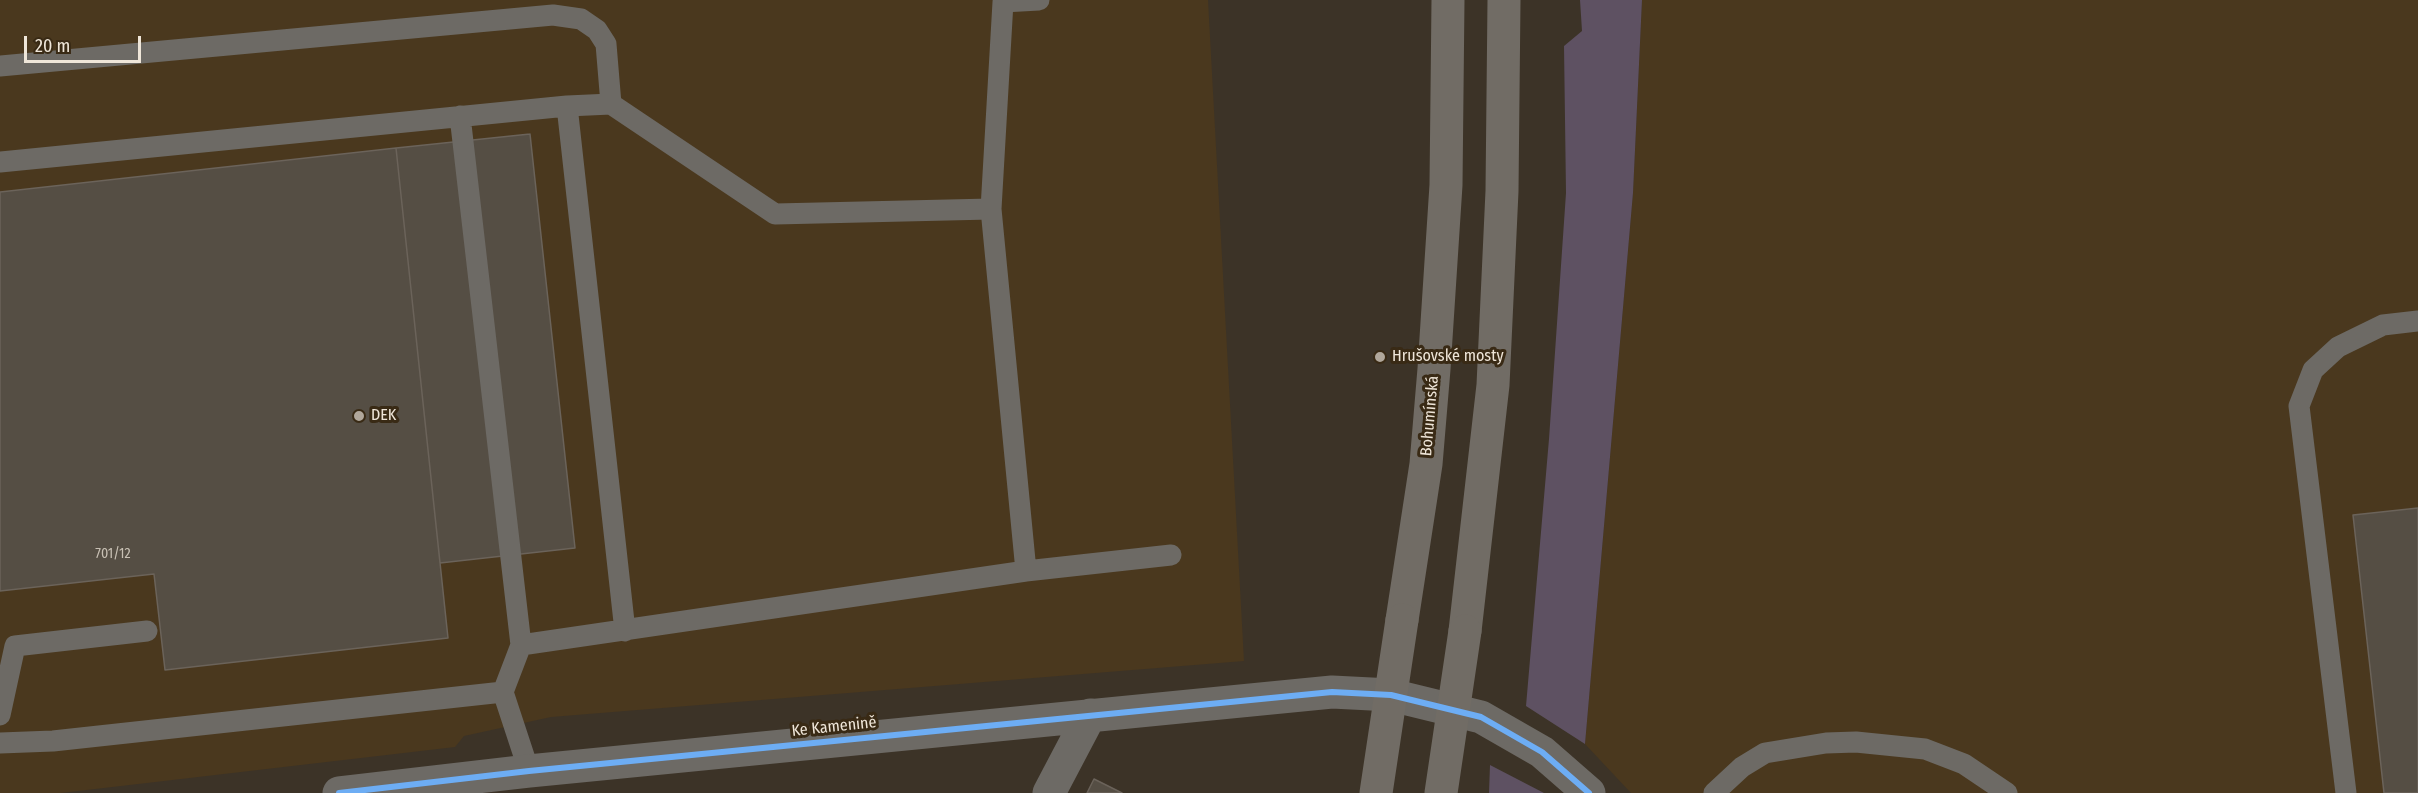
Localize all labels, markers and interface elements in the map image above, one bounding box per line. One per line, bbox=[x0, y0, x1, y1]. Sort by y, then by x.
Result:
scale bar bbox=[27, 24, 144, 62]
text: 20 m bbox=[35, 35, 70, 57]
place label: Hrušovské mosty bbox=[1392, 347, 1504, 367]
marker: Hrušovské mosty bbox=[1373, 350, 1387, 364]
street label: Bohumínská bbox=[1417, 375, 1443, 457]
place label: DEK bbox=[371, 406, 396, 426]
marker: DEK bbox=[352, 409, 366, 423]
house number: 701/12 bbox=[95, 546, 131, 562]
street label: Ke Kamenině bbox=[791, 713, 877, 741]

